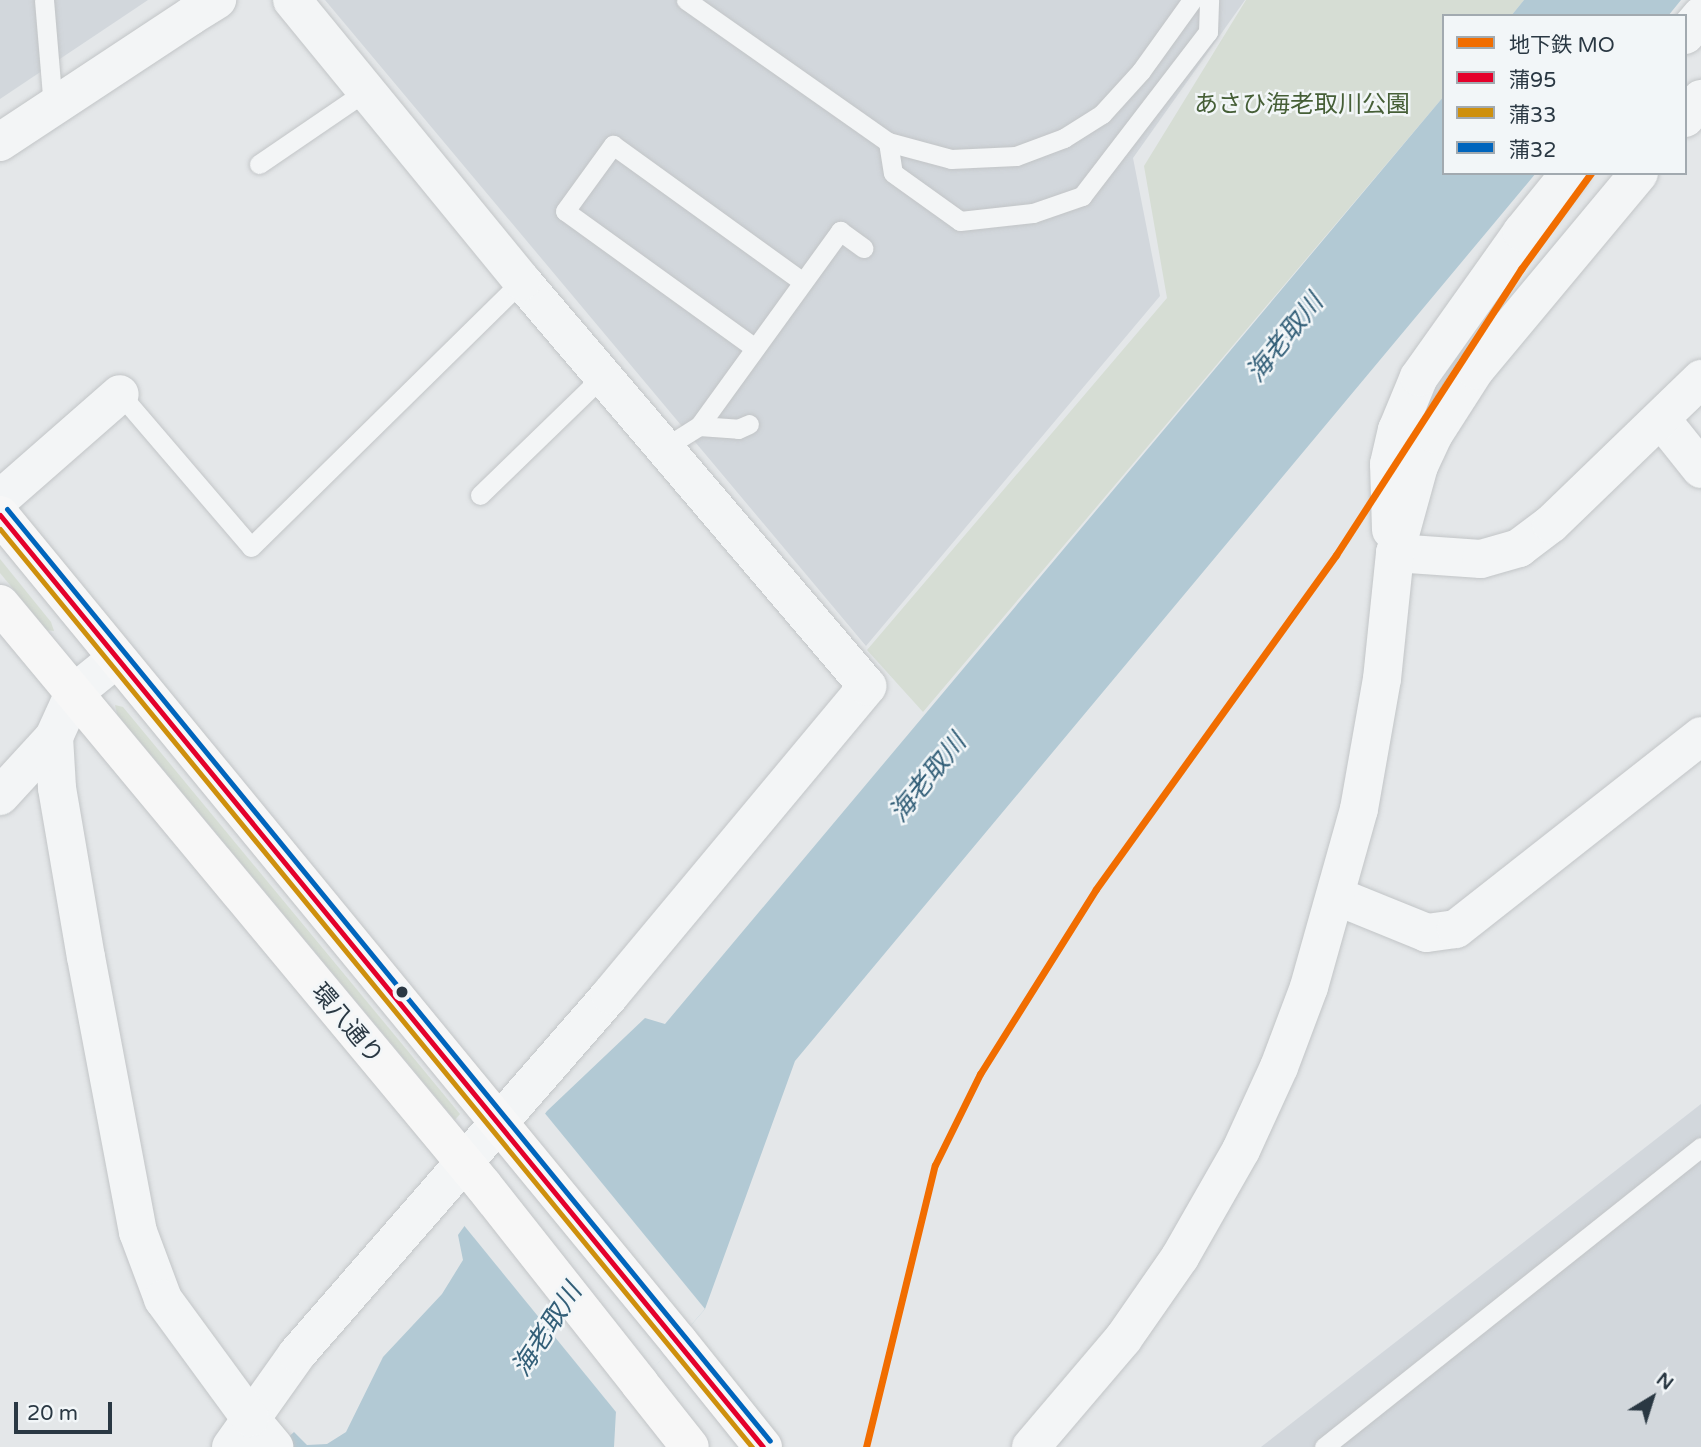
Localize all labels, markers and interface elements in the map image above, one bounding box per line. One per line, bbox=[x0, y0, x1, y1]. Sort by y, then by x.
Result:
legend bbox=[1442, 14, 1687, 175]
text: 地下鉄 MO bbox=[1509, 33, 1615, 58]
text: 蒲95 bbox=[1509, 68, 1556, 93]
park label: あさひ海老取川公園 bbox=[1194, 91, 1410, 119]
text: 蒲33 bbox=[1509, 103, 1556, 128]
text: 蒲32 bbox=[1509, 138, 1556, 163]
water label: 海老取川 bbox=[1240, 288, 1330, 388]
water label: 海老取川 bbox=[883, 728, 973, 828]
street label: 環八通り bbox=[305, 978, 389, 1070]
unlabelled marker bbox=[395, 985, 409, 999]
water label: 海老取川 bbox=[506, 1278, 588, 1382]
north arrow bbox=[1617, 1363, 1687, 1433]
text: N bbox=[1652, 1368, 1678, 1395]
scale bar bbox=[18, 1388, 116, 1432]
text: 20 m bbox=[27, 1401, 78, 1426]

